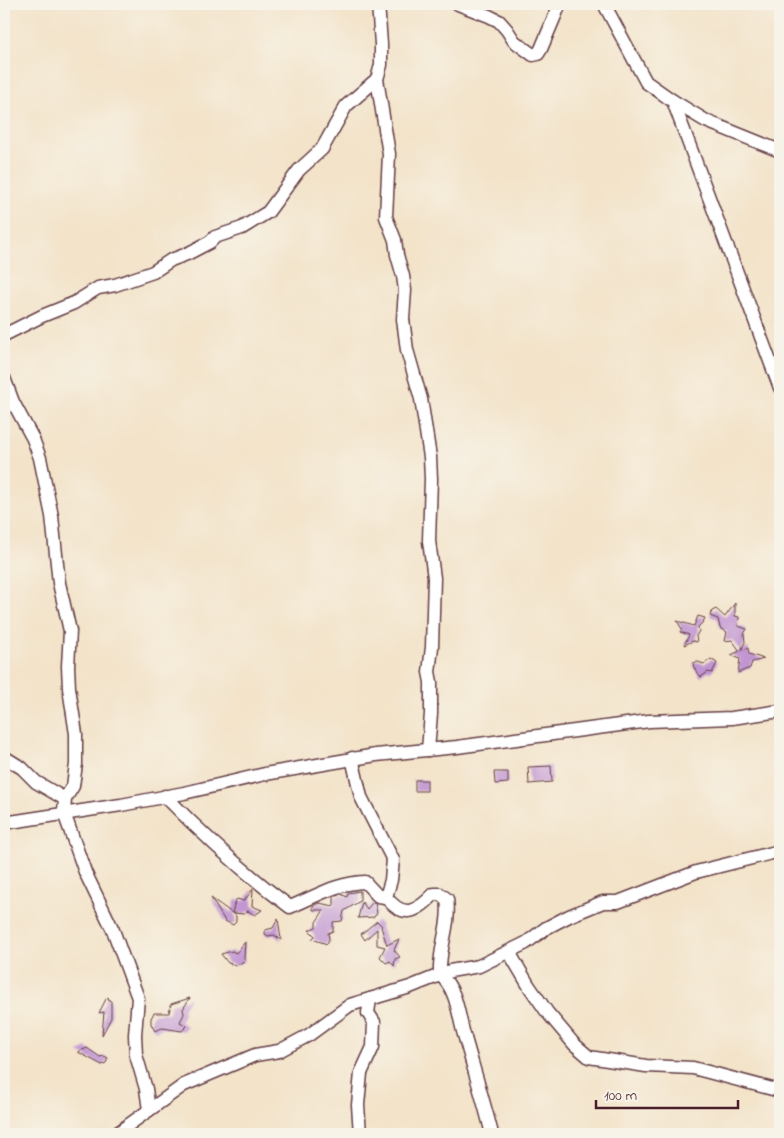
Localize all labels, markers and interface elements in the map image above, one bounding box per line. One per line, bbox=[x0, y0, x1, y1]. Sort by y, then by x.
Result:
scale bar bbox=[596, 1078, 739, 1110]
text: 100 m bbox=[604, 1085, 637, 1107]

